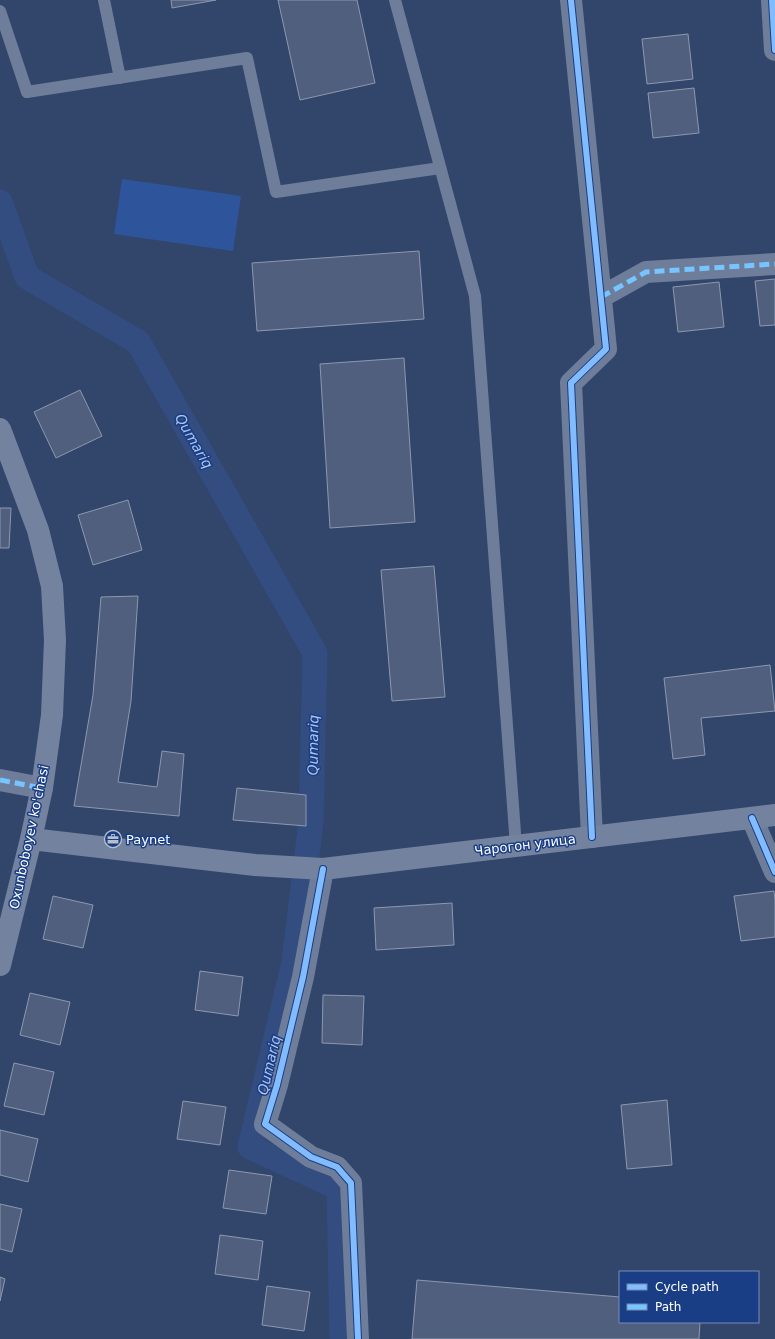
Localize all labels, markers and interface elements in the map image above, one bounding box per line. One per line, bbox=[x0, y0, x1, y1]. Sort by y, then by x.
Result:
water label: Qumariq bbox=[172, 411, 216, 471]
water label: Qumariq bbox=[304, 714, 322, 775]
street label: Oxunboboyev ko'chasi bbox=[6, 764, 52, 910]
office icon: Paynet bbox=[103, 829, 123, 849]
street label: Чарогон улица bbox=[474, 831, 576, 859]
place label: Paynet bbox=[126, 832, 170, 847]
water label: Qumariq bbox=[254, 1034, 284, 1096]
legend bbox=[619, 1271, 759, 1323]
text: Cycle path bbox=[655, 1280, 719, 1294]
text: Path bbox=[655, 1300, 681, 1314]

